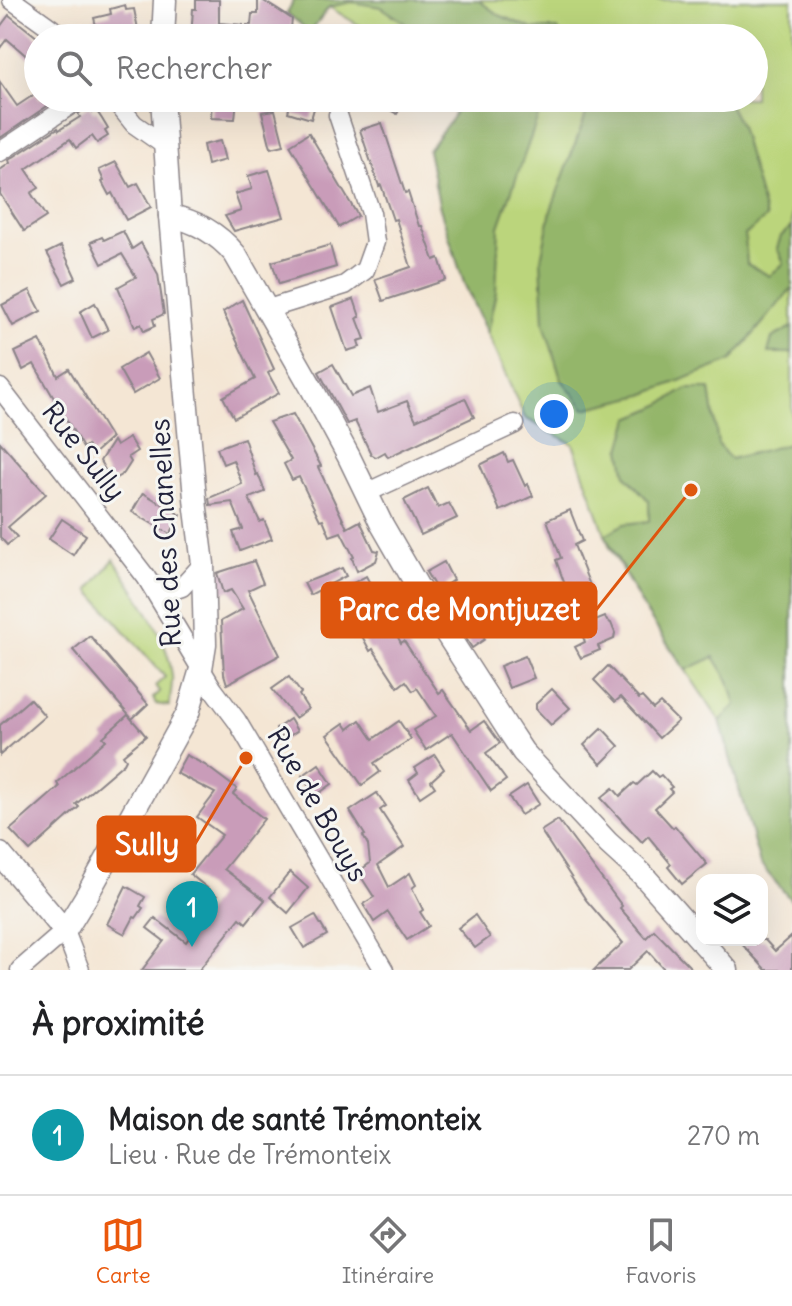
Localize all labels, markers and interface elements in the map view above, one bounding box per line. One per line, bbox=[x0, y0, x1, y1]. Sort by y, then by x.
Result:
search box bbox=[24, 24, 768, 112]
icon: search bbox=[52, 46, 96, 90]
text: Rechercher bbox=[116, 49, 272, 87]
street label: Rue Sully bbox=[34, 394, 134, 508]
your location bbox=[534, 394, 574, 434]
street label: Rue des Chanelles bbox=[141, 418, 189, 648]
callout: Parc de Montjuzet bbox=[322, 583, 596, 637]
text: Parc de Montjuzet bbox=[338, 590, 580, 628]
street label: Rue de Bouys bbox=[259, 720, 377, 888]
callout: Sully bbox=[98, 817, 195, 871]
text: Sully bbox=[115, 825, 179, 863]
map controls bbox=[696, 874, 768, 946]
button: layers bbox=[696, 874, 768, 946]
pin: 1 bbox=[166, 881, 218, 947]
text: À proximité bbox=[32, 1001, 205, 1044]
text: Maison de santé Trémonteix bbox=[108, 1100, 482, 1138]
text: 1 bbox=[53, 1119, 63, 1152]
text: 270 m bbox=[687, 1119, 760, 1152]
text: Lieu · Rue de Trémonteix bbox=[108, 1138, 391, 1171]
tab: Carte bbox=[96, 1213, 151, 1289]
tab: Itinéraire bbox=[342, 1213, 434, 1289]
tab: Favoris bbox=[625, 1213, 696, 1289]

